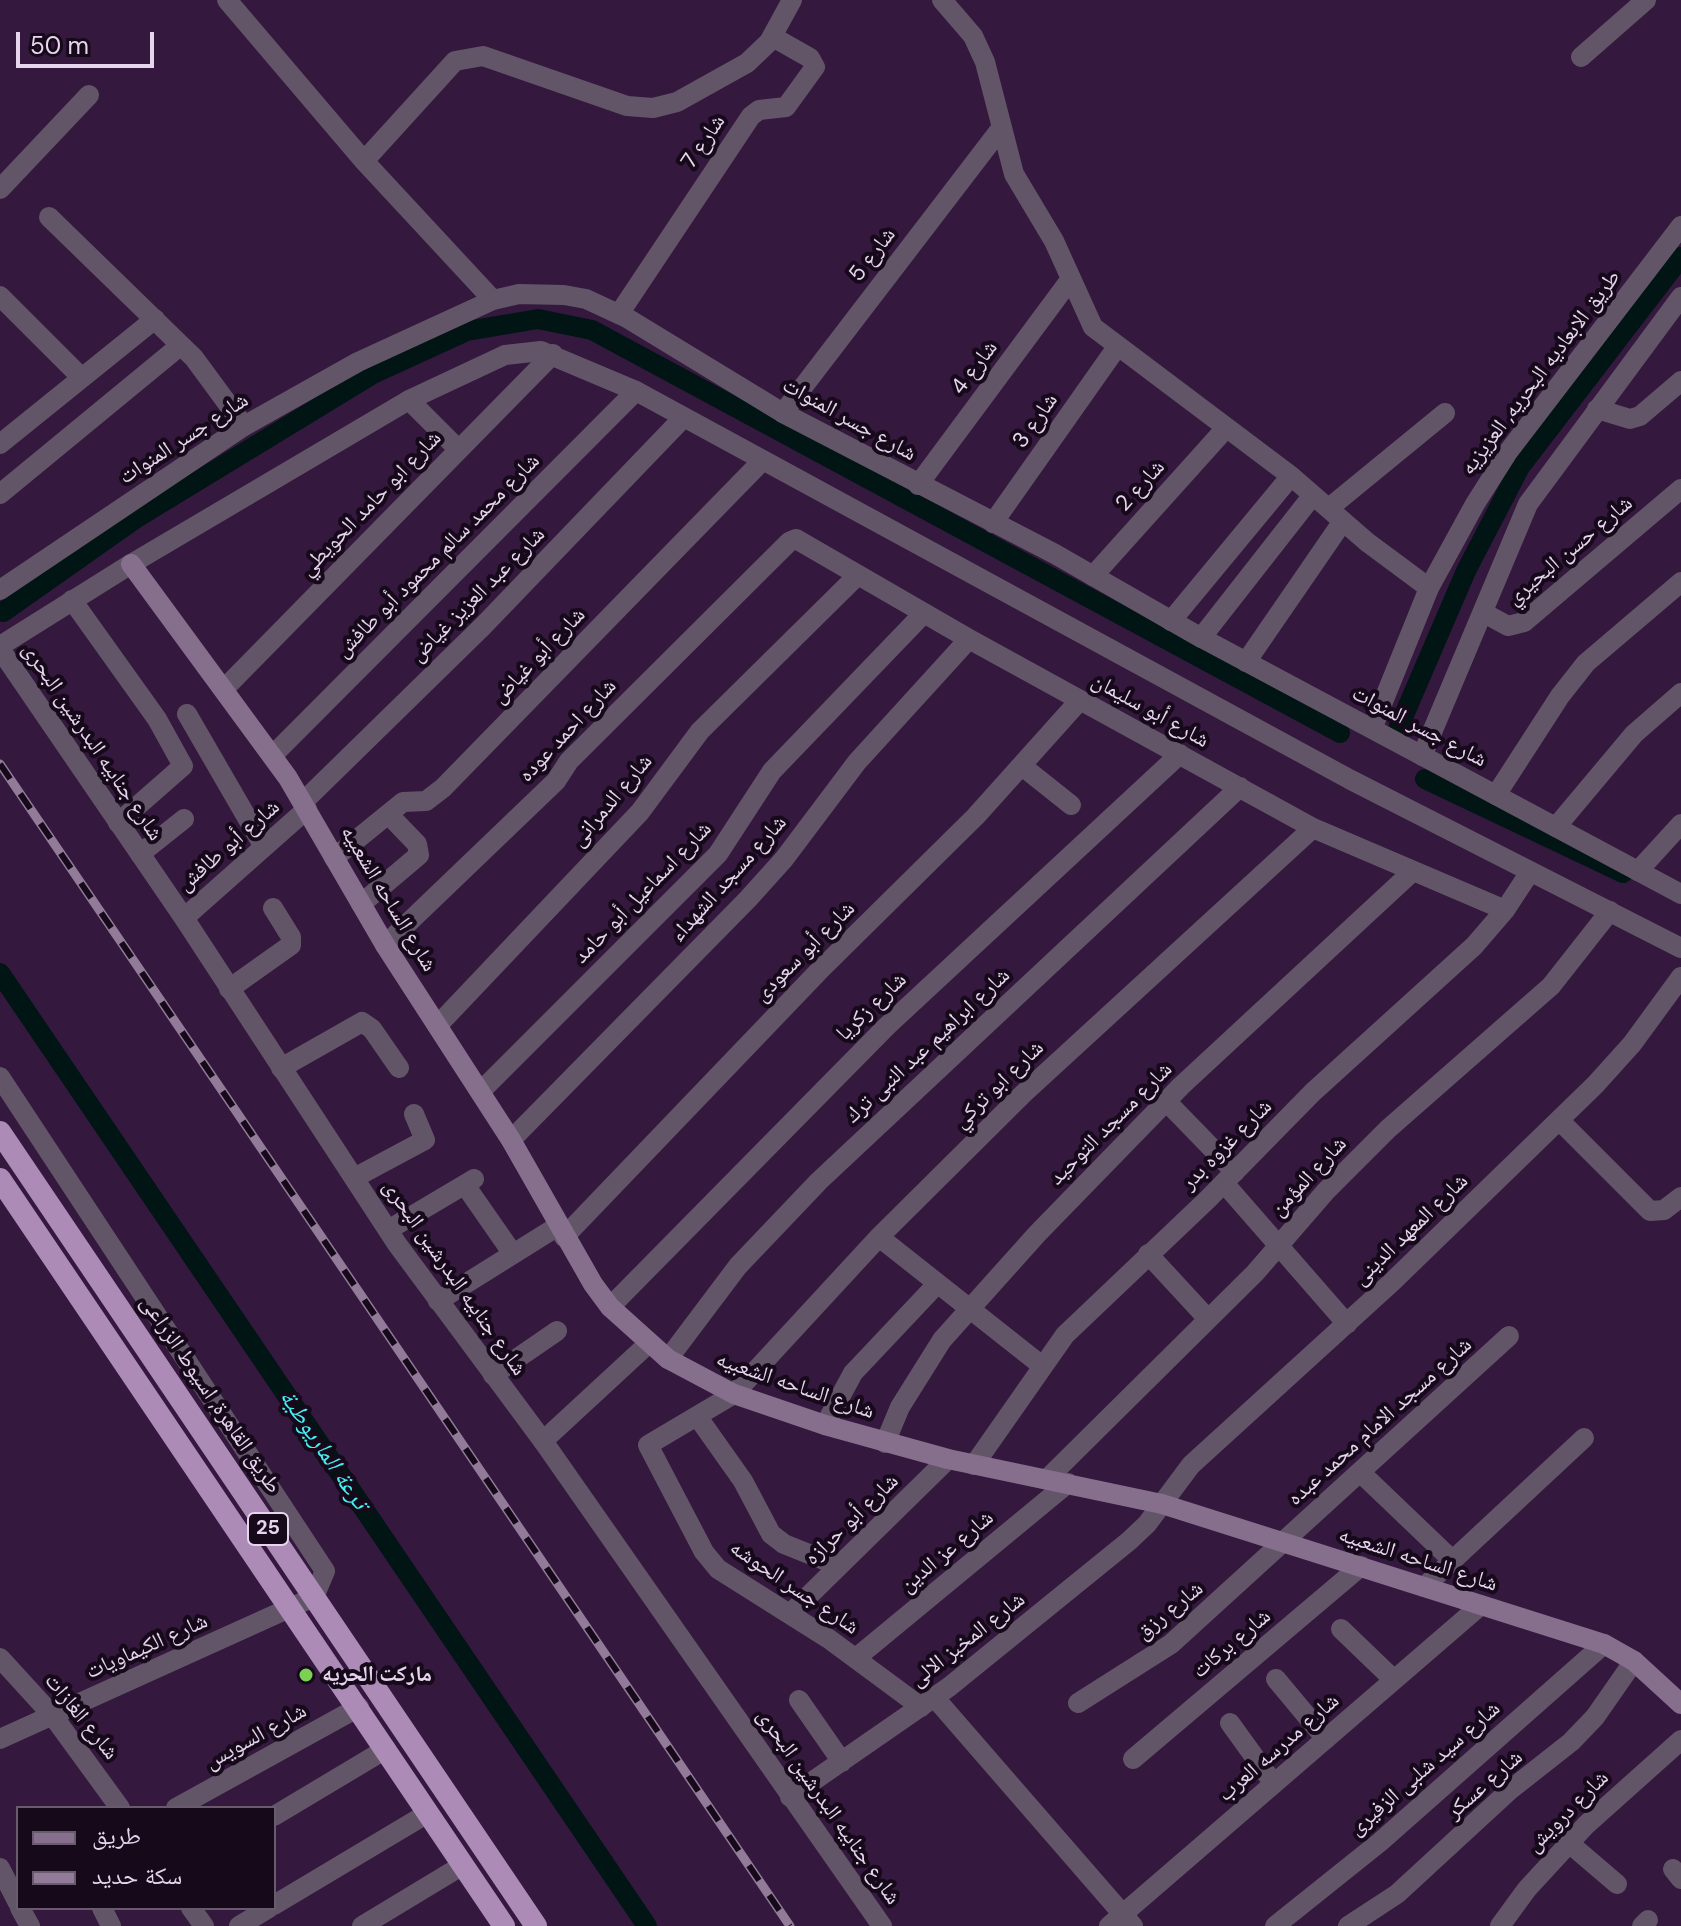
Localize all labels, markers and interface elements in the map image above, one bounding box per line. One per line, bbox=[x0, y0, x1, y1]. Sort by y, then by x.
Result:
scale bar bbox=[20, 16, 158, 66]
text: 50 m bbox=[30, 30, 89, 61]
street label: شارع 7 bbox=[676, 110, 732, 174]
street label: شارع 5 bbox=[844, 223, 902, 287]
street label: طريق الابعاديه البحريه, العزيزيه bbox=[1455, 265, 1627, 481]
street label: شارع 4 bbox=[946, 336, 1004, 400]
street label: شارع جسر المنوات bbox=[777, 372, 921, 468]
street label: شارع جسر المنوات bbox=[114, 387, 254, 491]
street label: شارع 3 bbox=[1008, 389, 1064, 453]
street label: شارع ابو حامد الحويطي bbox=[295, 426, 447, 582]
street label: شارع محمد سالم محمود أبو طافش bbox=[330, 448, 546, 664]
street label: شارع 2 bbox=[1111, 455, 1171, 517]
street label: شارع حسن البحيري bbox=[1502, 491, 1638, 611]
street label: شارع عبد العزيز غياض bbox=[405, 522, 551, 668]
street label: شارع أبو غياض bbox=[486, 602, 592, 710]
street label: شارع جنابيه البدرشين البحرى bbox=[16, 638, 168, 846]
street label: شارع أبو سليمان bbox=[1087, 668, 1213, 754]
street label: شارع احمد عوده bbox=[513, 674, 623, 788]
street label: شارع جسر المنوات bbox=[1347, 680, 1491, 774]
street label: شارع الدمرانى bbox=[565, 749, 659, 853]
street label: شارع أبو طافش bbox=[172, 794, 286, 898]
street label: شارع مسجد الشهداء bbox=[665, 810, 793, 948]
street label: شارع اسماعيل أبو حامد bbox=[568, 816, 718, 970]
street label: شارع الساحه الشعبيه bbox=[334, 821, 442, 977]
street label: شارع أبو سعودى bbox=[749, 896, 861, 1008]
street label: شارع ابراهيم عبد النبى ترك bbox=[840, 963, 1016, 1129]
street label: شارع زكريا bbox=[831, 967, 913, 1047]
street label: شارع ابو تركي bbox=[948, 1035, 1050, 1135]
street label: شارع مسجد التوحيد bbox=[1044, 1057, 1178, 1191]
street label: شارع غزوه بدر bbox=[1176, 1094, 1278, 1196]
street label: شارع المؤمن bbox=[1265, 1131, 1353, 1223]
street label: شارع المعهد الدينى bbox=[1348, 1168, 1474, 1292]
street label: شارع جنابيه البدرشين البحرى bbox=[376, 1175, 532, 1381]
street label: طريق القاهرة, اسيوط الزراعى bbox=[134, 1291, 286, 1499]
street label: شارع مسجد الامام محمد عبده bbox=[1282, 1332, 1478, 1512]
street label: شارع الساحه الشعبيه bbox=[713, 1347, 877, 1425]
water label: ترعة الماريوطية bbox=[272, 1385, 374, 1515]
street label: شارع أبو حرازه bbox=[799, 1469, 905, 1571]
street label: شارع عز الدين bbox=[895, 1505, 999, 1599]
road number: 25 bbox=[248, 1513, 288, 1545]
street label: شارع الساحه الشعبيه bbox=[1335, 1522, 1501, 1598]
street label: شارع جسر الحوشه bbox=[724, 1535, 864, 1641]
street label: شارع رزق bbox=[1131, 1576, 1209, 1646]
street label: شارع المخبز الالى bbox=[905, 1587, 1031, 1693]
street label: شارع بركات bbox=[1187, 1604, 1277, 1684]
street label: شارع الكيماويات bbox=[82, 1608, 212, 1686]
place label: ماركت الحريه bbox=[322, 1662, 432, 1688]
marker: ماركت الحريه bbox=[297, 1666, 315, 1684]
street label: شارع الغازات bbox=[38, 1669, 124, 1765]
street label: شارع مدرسه العرب bbox=[1213, 1688, 1345, 1808]
street label: شارع سيد شلبى الزفيرى bbox=[1344, 1696, 1506, 1842]
street label: شارع السويس bbox=[200, 1698, 312, 1776]
street label: شارع جنابيه البدرشين البحرى bbox=[750, 1704, 906, 1910]
street label: شارع عسكر bbox=[1441, 1745, 1529, 1825]
street label: شارع درويش bbox=[1521, 1765, 1615, 1859]
legend bbox=[16, 1806, 276, 1910]
text: طريق bbox=[92, 1820, 141, 1851]
text: سكة حديد bbox=[92, 1860, 182, 1891]

